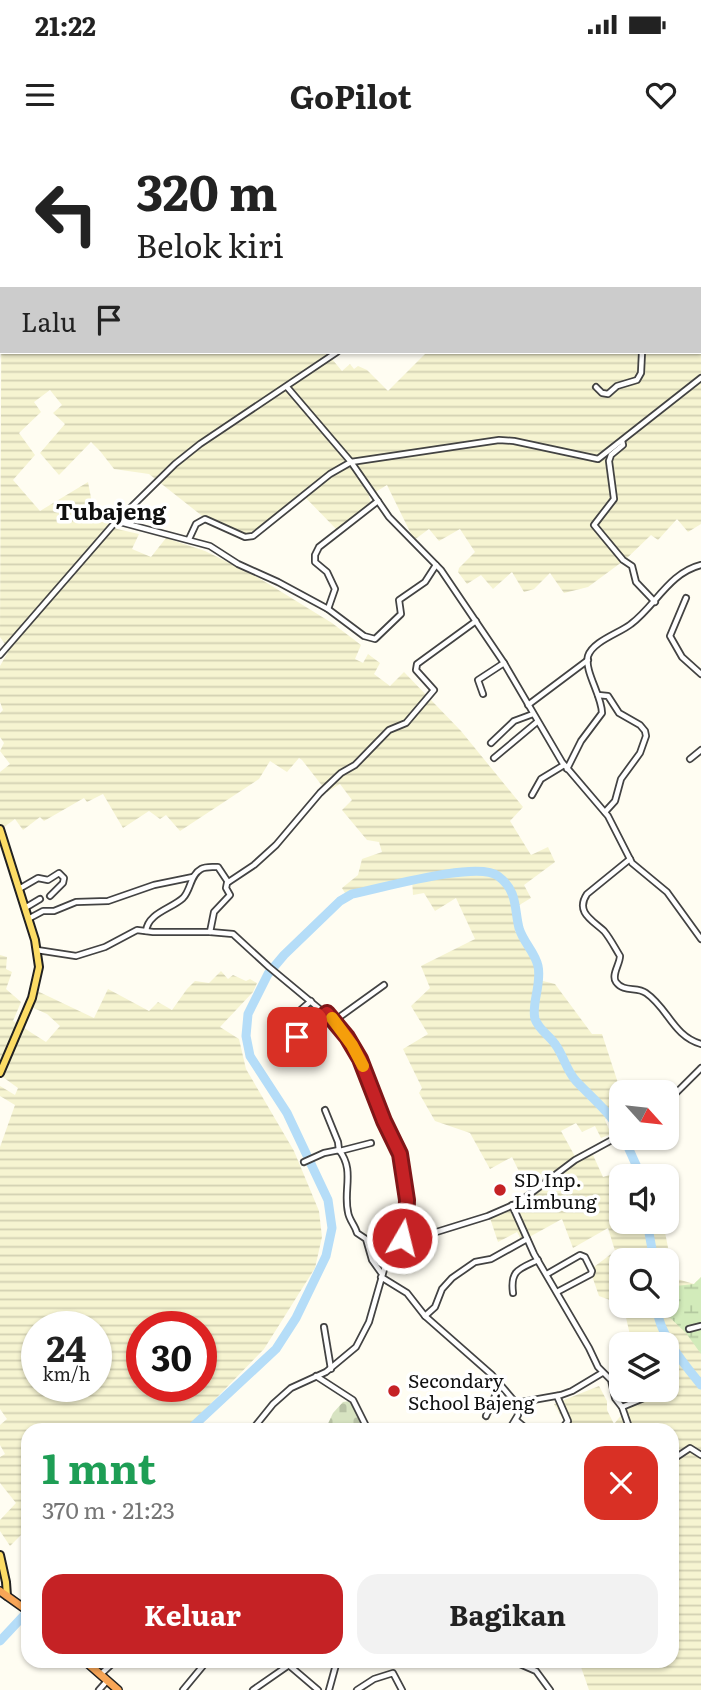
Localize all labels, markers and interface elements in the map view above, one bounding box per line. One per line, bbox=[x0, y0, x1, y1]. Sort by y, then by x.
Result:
text: 21:22 bbox=[35, 5, 96, 44]
text: GoPilot bbox=[289, 71, 412, 119]
icon: menu bbox=[21, 76, 59, 114]
icon: heart bbox=[642, 76, 680, 114]
text: 320 m bbox=[136, 153, 278, 226]
icon: left bbox=[21, 168, 112, 259]
text: Belok kiri bbox=[136, 220, 284, 268]
text: Lalu bbox=[21, 301, 76, 340]
icon: arrive bbox=[90, 301, 128, 339]
district label: Tubajeng bbox=[56, 493, 167, 527]
pin bbox=[267, 1007, 327, 1067]
icon: arrive bbox=[278, 1018, 316, 1056]
north arrow bbox=[609, 1080, 679, 1150]
map controls bbox=[609, 1080, 679, 1402]
button: sound bbox=[609, 1164, 679, 1234]
place label: SD Inp. Limbung bbox=[514, 1165, 597, 1215]
marker: SD Inp. Limbung bbox=[492, 1182, 508, 1198]
position arrow bbox=[365, 1201, 439, 1275]
button: search bbox=[609, 1248, 679, 1318]
speed limit sign: 30 bbox=[126, 1311, 217, 1402]
text: 24 bbox=[47, 1321, 86, 1373]
button: layers bbox=[609, 1332, 679, 1402]
text: km/h bbox=[43, 1360, 90, 1387]
place label: Secondary School Bajeng bbox=[408, 1366, 535, 1416]
marker: Secondary School Bajeng bbox=[386, 1383, 402, 1399]
text: 1 mnt bbox=[42, 1435, 156, 1497]
button: close bbox=[584, 1446, 658, 1520]
text: 370 m · 21:23 bbox=[42, 1492, 175, 1526]
button: Keluar bbox=[42, 1574, 343, 1654]
button: Bagikan bbox=[357, 1574, 658, 1654]

